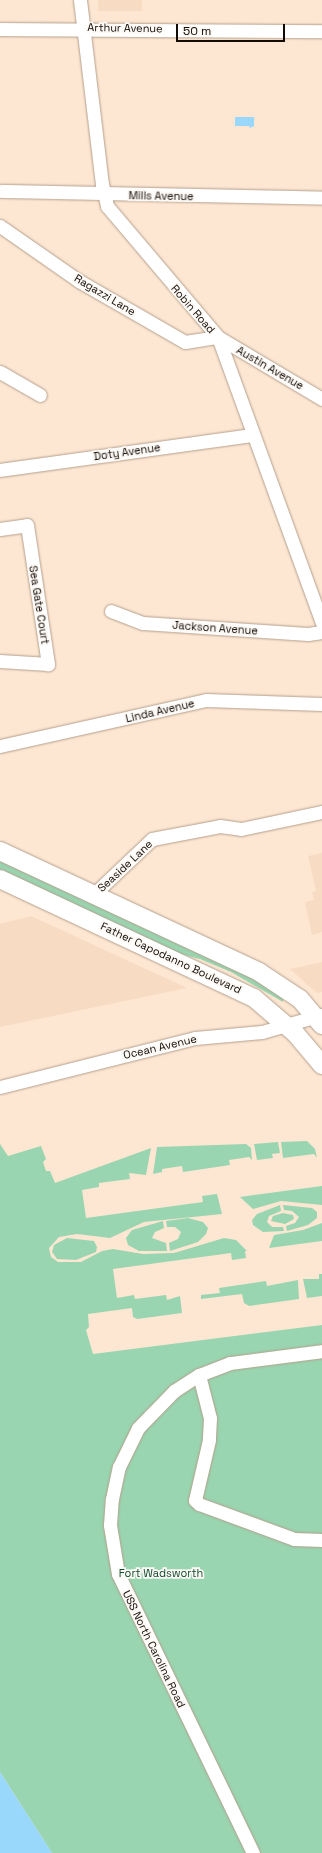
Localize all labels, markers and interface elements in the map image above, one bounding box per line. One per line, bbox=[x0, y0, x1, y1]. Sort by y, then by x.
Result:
scale bar bbox=[178, 16, 287, 42]
street label: Arthur Avenue bbox=[87, 21, 163, 35]
text: 50 m bbox=[183, 23, 211, 39]
street label: Mills Avenue bbox=[128, 189, 194, 203]
street label: Ragazzi Lane bbox=[72, 272, 138, 318]
street label: Robin Road bbox=[168, 282, 218, 336]
street label: Austin Avenue bbox=[234, 343, 306, 393]
street label: Doty Avenue bbox=[93, 441, 161, 463]
street label: Sea Gate Court bbox=[26, 565, 52, 645]
street label: Jackson Avenue bbox=[172, 618, 258, 638]
street label: Linda Avenue bbox=[124, 697, 196, 725]
street label: Seaside Lane bbox=[95, 837, 155, 895]
street label: Father Capodanno Boulevard bbox=[99, 920, 243, 996]
street label: Ocean Avenue bbox=[122, 1032, 198, 1062]
park label: Fort Wadsworth bbox=[119, 1566, 203, 1580]
street label: USS North Carolina Road bbox=[120, 1588, 188, 1710]

